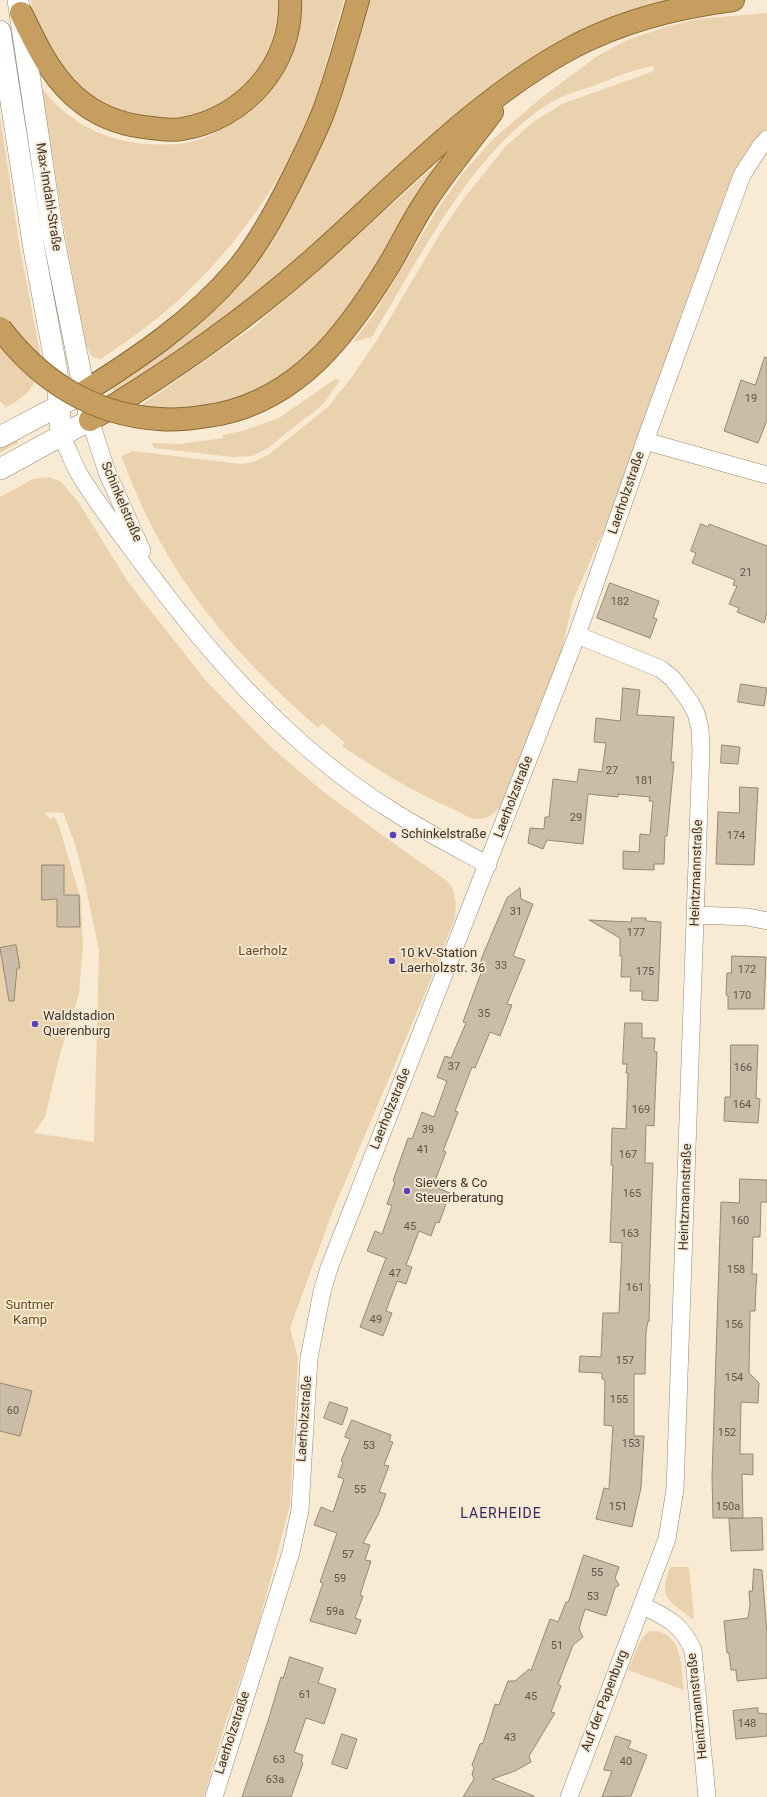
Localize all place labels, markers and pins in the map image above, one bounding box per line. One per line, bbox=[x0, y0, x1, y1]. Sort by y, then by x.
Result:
place label: Schinkelstraße bbox=[401, 827, 486, 843]
marker: Schinkelstraße bbox=[388, 830, 398, 840]
place label: 10 kV-Station Laerholzstr. 36 bbox=[400, 946, 485, 977]
marker: 10 kV-Station Laerholzstr. 36 bbox=[387, 956, 397, 966]
place label: Waldstadion Querenburg bbox=[43, 1009, 115, 1040]
marker: Waldstadion Querenburg bbox=[30, 1019, 40, 1029]
place label: Sievers & Co Steuerberatung bbox=[415, 1176, 504, 1207]
marker: Sievers & Co Steuerberatung bbox=[402, 1186, 412, 1196]

